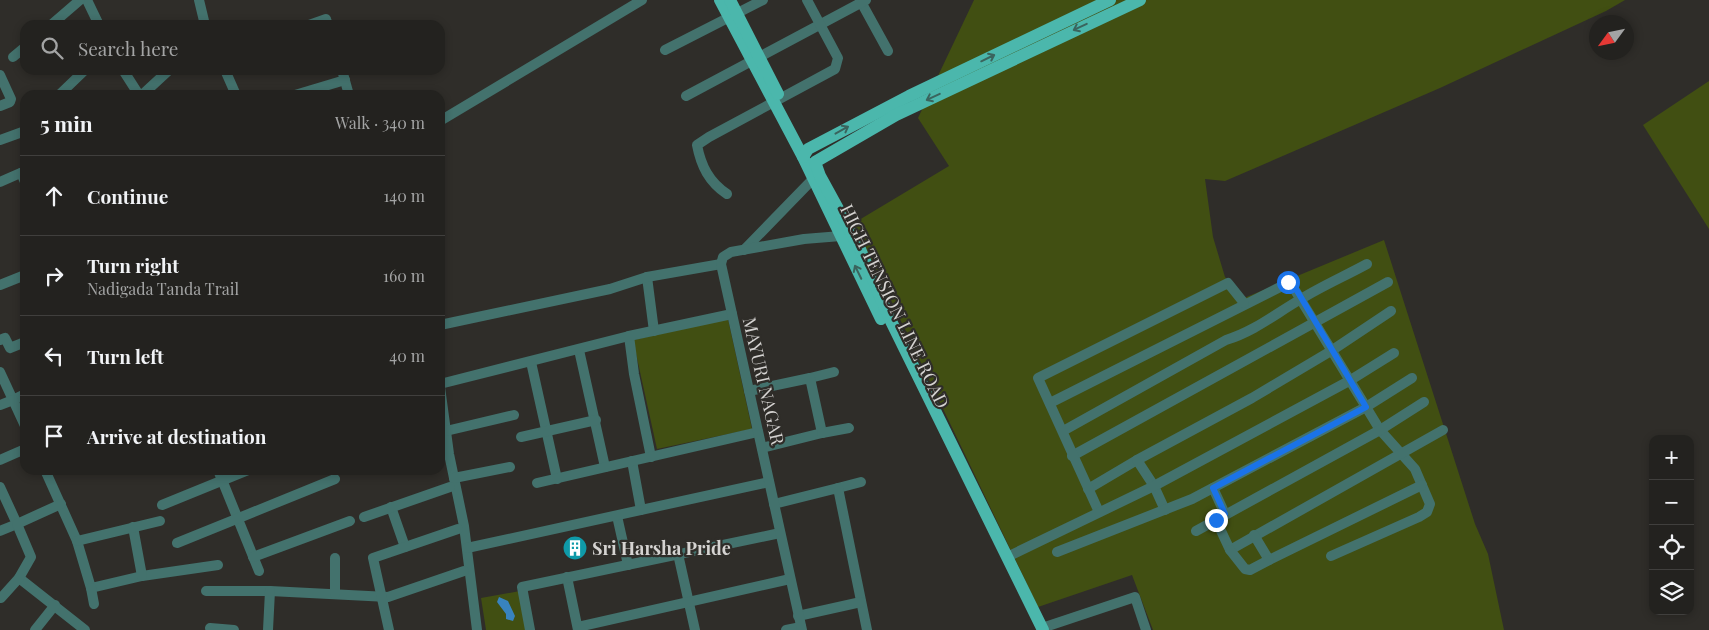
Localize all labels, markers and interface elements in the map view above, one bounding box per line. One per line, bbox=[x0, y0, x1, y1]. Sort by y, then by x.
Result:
north arrow bbox=[1589, 15, 1634, 60]
search box bbox=[20, 20, 445, 75]
one-way arrow bbox=[1073, 23, 1088, 33]
icon: search bbox=[38, 34, 66, 62]
text: Search here bbox=[78, 35, 178, 61]
one-way arrow bbox=[980, 53, 995, 63]
one-way arrow bbox=[926, 93, 941, 103]
text: 5 min bbox=[40, 109, 93, 137]
text: Walk · 340 m bbox=[335, 112, 425, 133]
one-way arrow bbox=[834, 125, 849, 134]
icon: ahead bbox=[40, 182, 68, 210]
text: Continue bbox=[87, 183, 168, 209]
text: 140 m bbox=[383, 185, 425, 206]
street label: HIGH TENSION LINE ROAD bbox=[835, 200, 955, 412]
text: Turn right bbox=[87, 252, 179, 278]
icon: right bbox=[40, 262, 68, 290]
text: 160 m bbox=[383, 265, 425, 286]
one-way arrow bbox=[853, 265, 862, 280]
route start bbox=[1277, 271, 1300, 294]
text: Nadigada Tanda Trail bbox=[87, 278, 239, 299]
street label: MAYURI NAGAR bbox=[738, 315, 790, 448]
icon: left bbox=[40, 342, 68, 370]
text: Turn left bbox=[87, 343, 164, 369]
text: 40 m bbox=[389, 345, 425, 366]
icon: arrive bbox=[40, 422, 68, 450]
text: Arrive at destination bbox=[87, 423, 267, 449]
map controls bbox=[1649, 435, 1694, 615]
button: + bbox=[1649, 435, 1694, 480]
button: − bbox=[1649, 480, 1694, 525]
route end bbox=[1205, 509, 1228, 532]
button: locate bbox=[1649, 525, 1694, 570]
building icon: Sri Harsha Pride bbox=[562, 535, 588, 561]
place label: Sri Harsha Pride bbox=[592, 536, 731, 560]
button: layers bbox=[1649, 570, 1694, 615]

